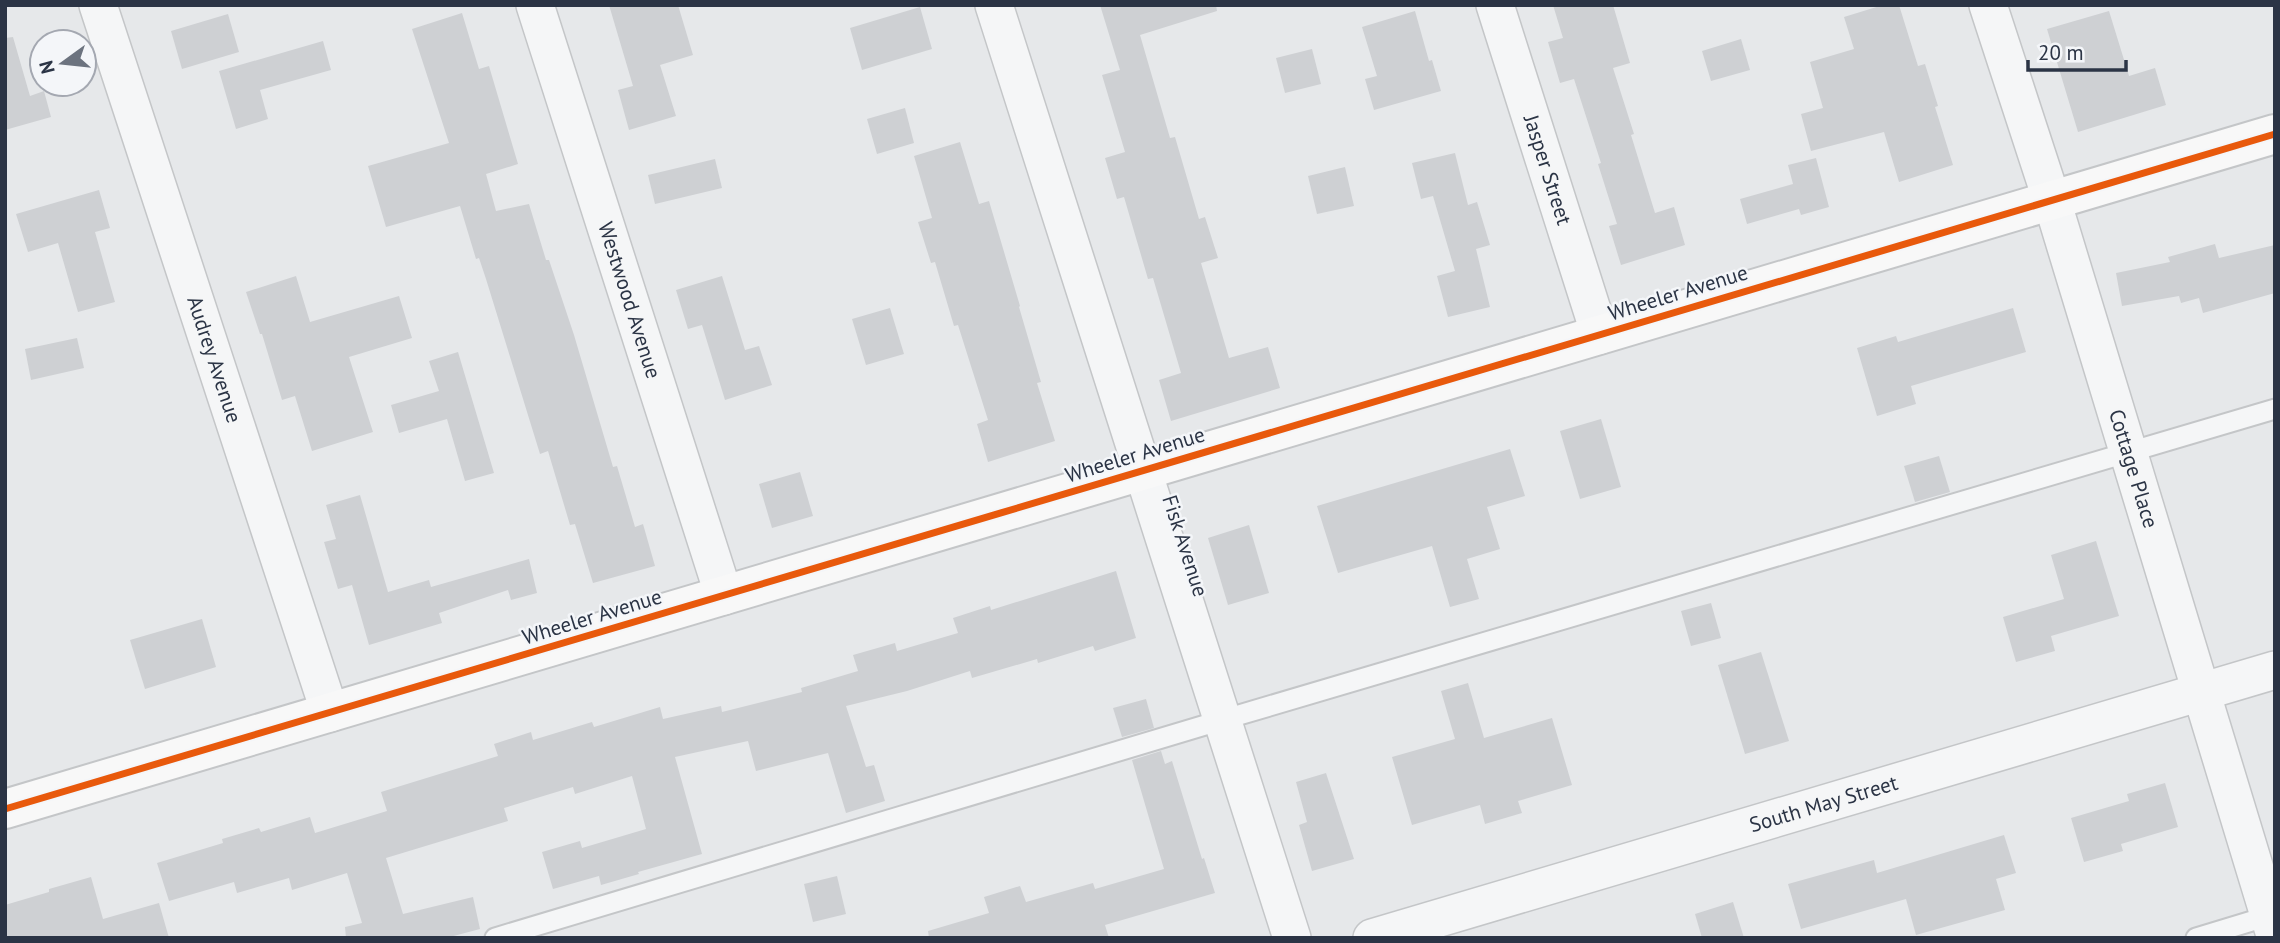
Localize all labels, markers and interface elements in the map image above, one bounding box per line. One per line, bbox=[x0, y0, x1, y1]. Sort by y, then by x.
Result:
north arrow bbox=[28, 28, 98, 98]
scale bar bbox=[2028, 28, 2126, 72]
text: 20 m bbox=[2038, 39, 2084, 66]
text: N bbox=[33, 58, 60, 77]
street label: Jasper Street bbox=[1518, 110, 1578, 228]
street label: Westwood Avenue bbox=[592, 218, 668, 382]
street label: Wheeler Avenue bbox=[1605, 258, 1751, 327]
street label: Audrey Avenue bbox=[181, 292, 248, 426]
street label: Cottage Place bbox=[2103, 406, 2165, 531]
street label: Wheeler Avenue bbox=[1062, 420, 1208, 489]
street label: Fisk Avenue bbox=[1156, 492, 1215, 600]
street label: Wheeler Avenue bbox=[519, 582, 665, 651]
street label: South May Street bbox=[1746, 769, 1901, 838]

